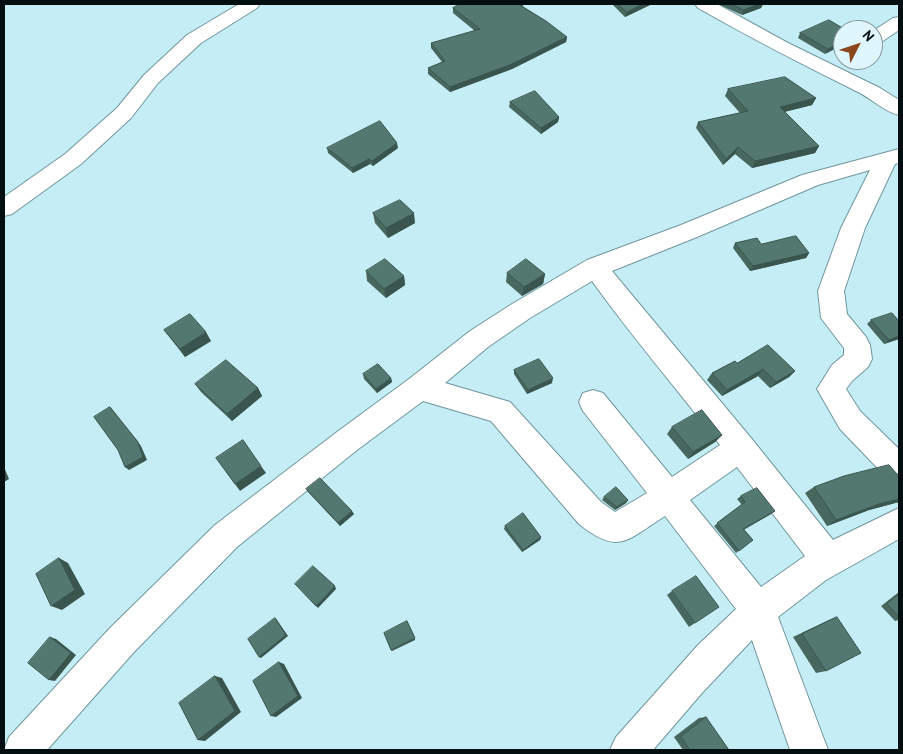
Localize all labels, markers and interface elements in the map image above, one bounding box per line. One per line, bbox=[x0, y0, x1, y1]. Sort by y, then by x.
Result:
north arrow bbox=[833, 20, 883, 70]
text: N bbox=[859, 26, 878, 45]

